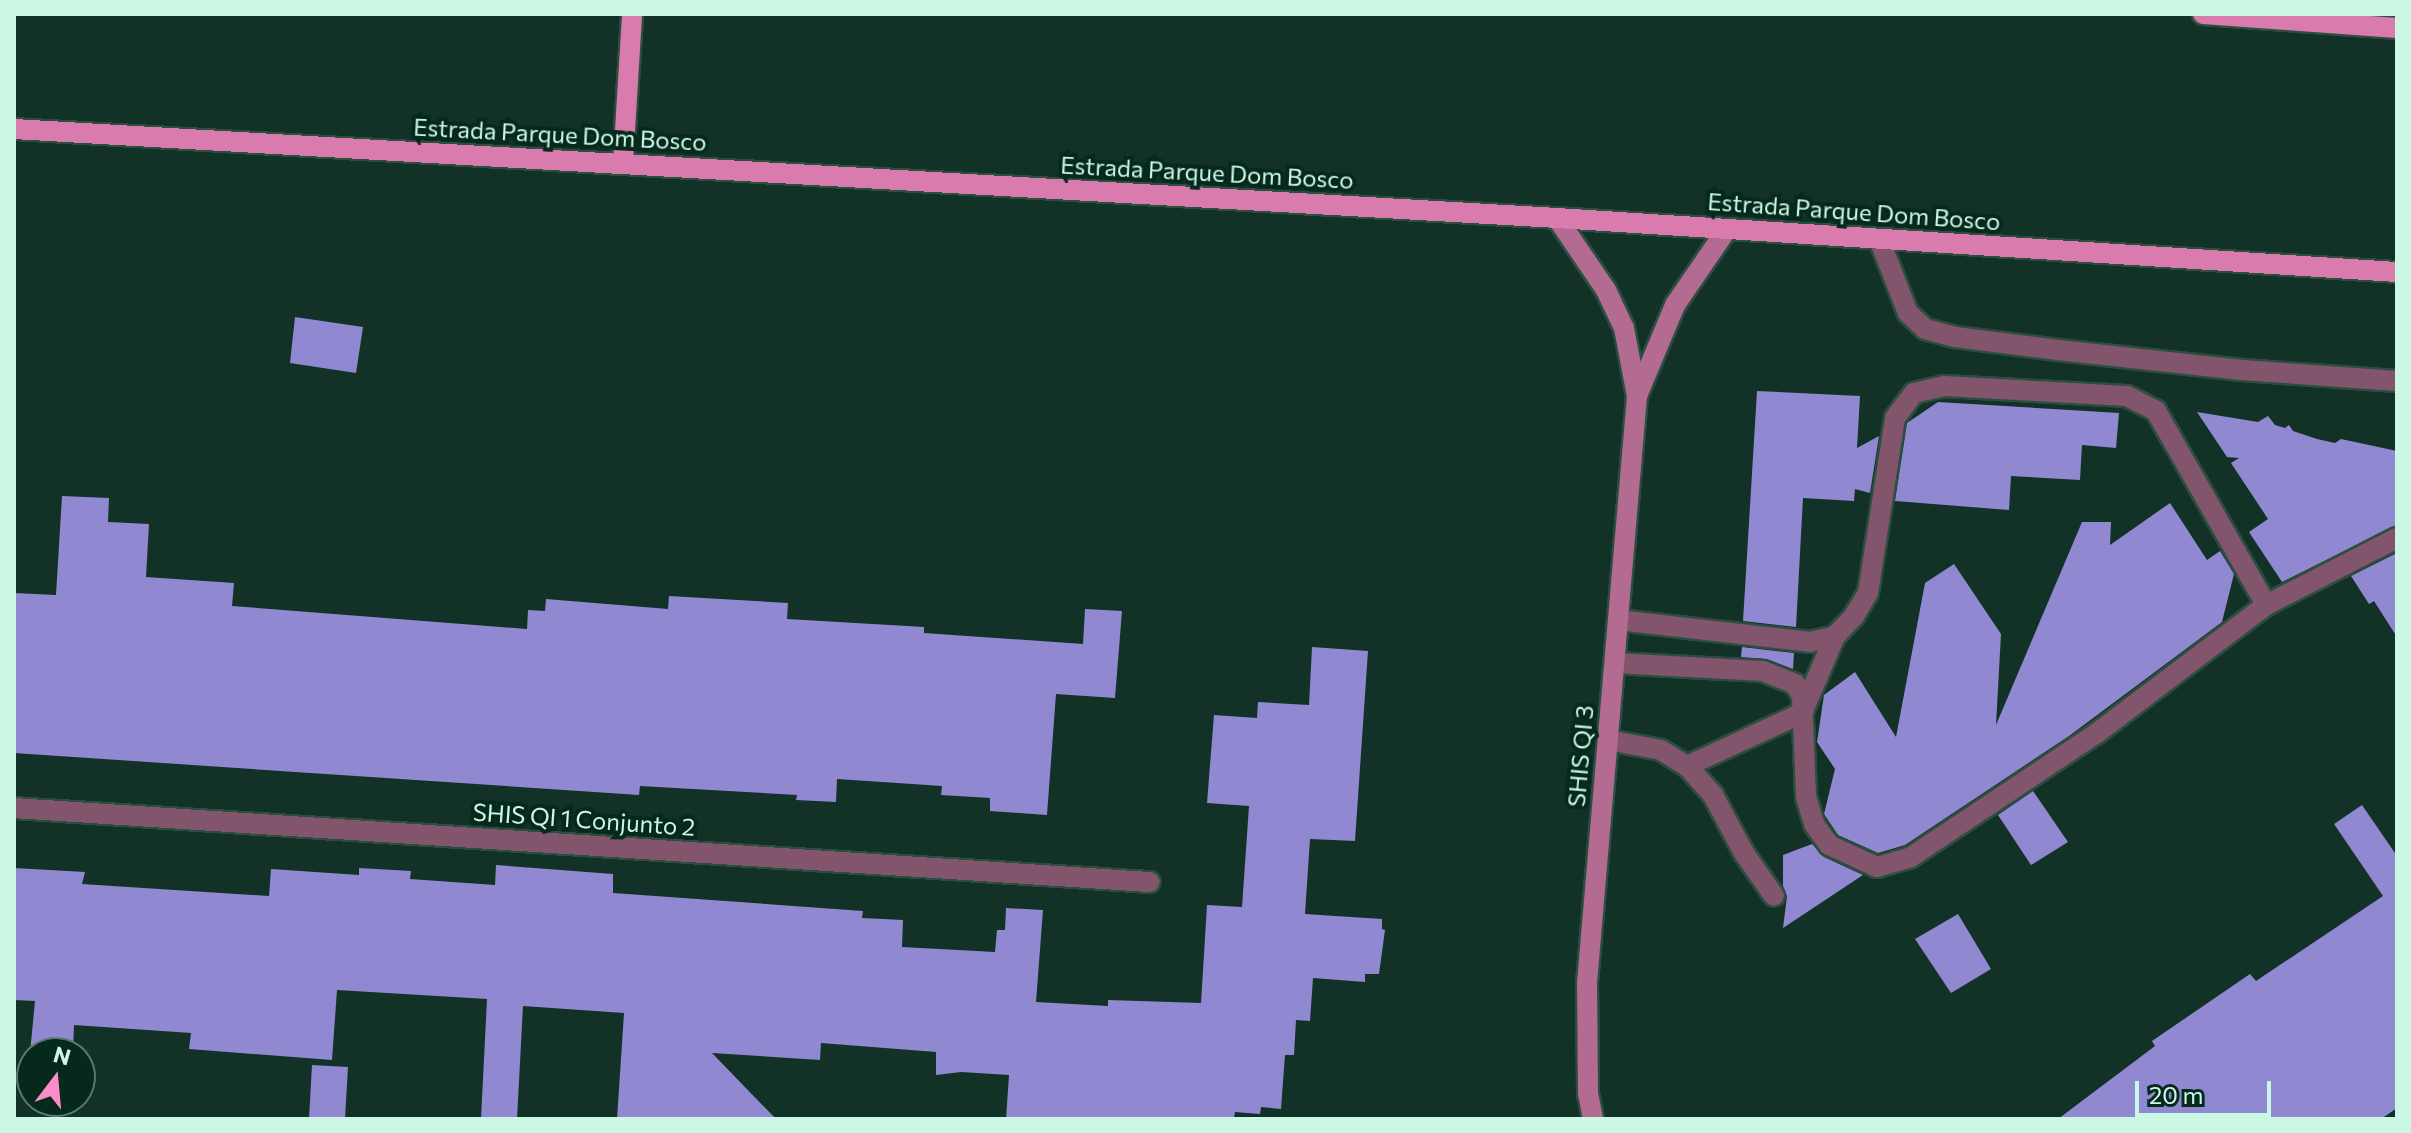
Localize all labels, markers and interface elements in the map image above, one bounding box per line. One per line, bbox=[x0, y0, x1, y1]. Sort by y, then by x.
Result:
street label: Estrada Parque Dom Bosco bbox=[413, 112, 707, 156]
street label: Estrada Parque Dom Bosco bbox=[1060, 150, 1354, 194]
street label: Estrada Parque Dom Bosco bbox=[1707, 186, 2001, 236]
street label: SHIS QI 3 bbox=[1561, 704, 1599, 808]
street label: SHIS QI 1 Conjunto 2 bbox=[472, 797, 696, 841]
north arrow bbox=[16, 1037, 96, 1117]
text: N bbox=[51, 1040, 74, 1071]
scale bar bbox=[2139, 1065, 2275, 1115]
text: 20 m bbox=[2149, 1080, 2203, 1109]

